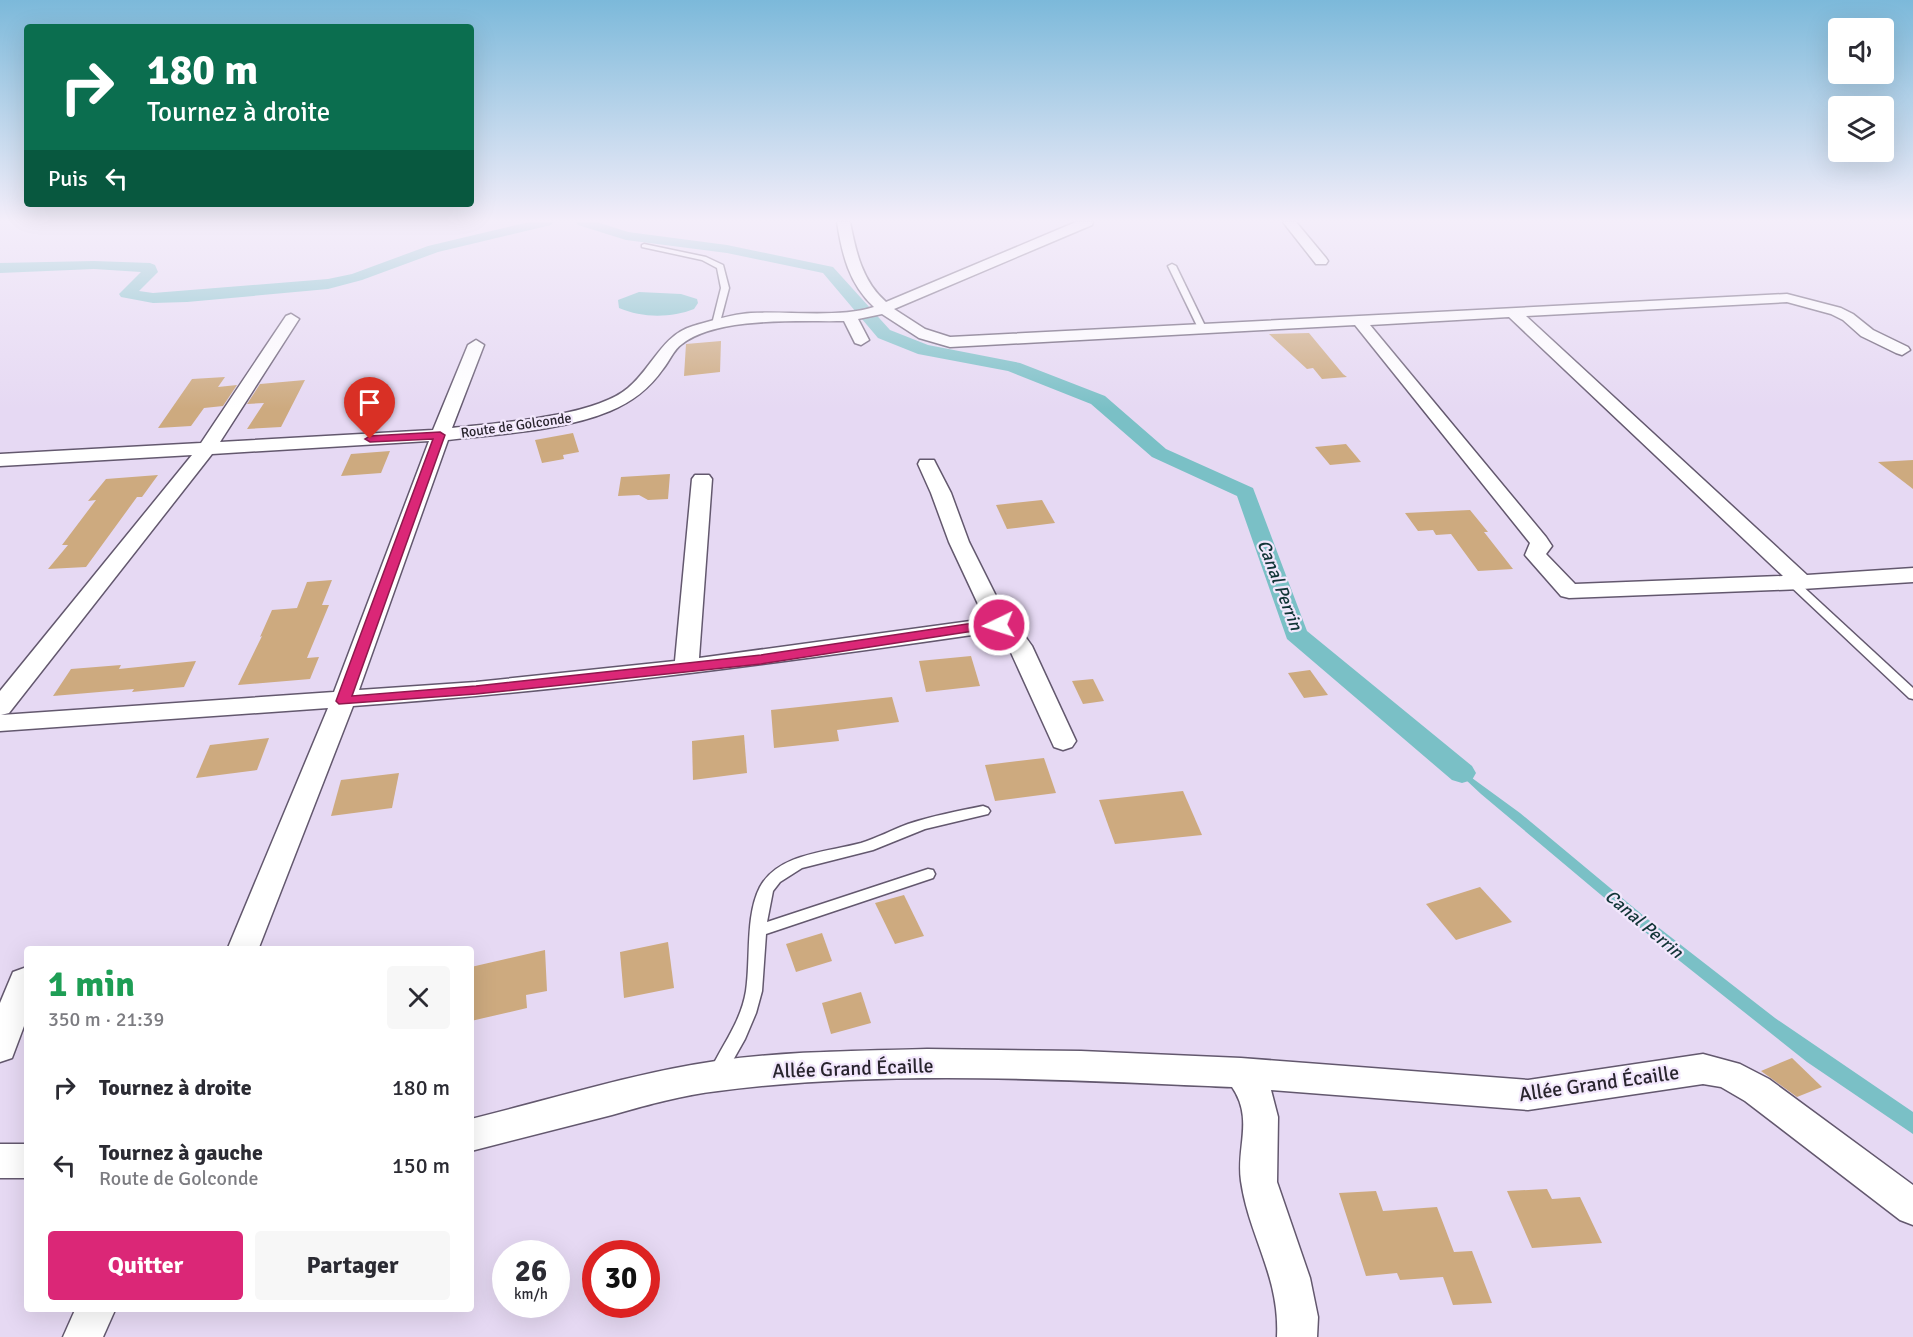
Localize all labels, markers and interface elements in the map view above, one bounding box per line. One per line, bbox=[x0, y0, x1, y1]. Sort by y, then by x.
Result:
map controls bbox=[1828, 18, 1894, 162]
button: sound bbox=[1828, 18, 1894, 84]
text: 180 m bbox=[147, 45, 258, 96]
icon: right bbox=[48, 48, 126, 126]
text: Tournez à droite bbox=[147, 96, 330, 129]
button: layers bbox=[1828, 96, 1894, 162]
icon: left bbox=[100, 162, 133, 195]
text: Puis bbox=[48, 165, 88, 192]
pin bbox=[344, 377, 395, 439]
icon: arrive bbox=[353, 386, 386, 419]
street label: Route de Golconde bbox=[460, 409, 573, 442]
water label: Canal Perrin bbox=[1253, 537, 1308, 634]
position arrow bbox=[967, 593, 1031, 657]
water label: Canal Perrin bbox=[1601, 885, 1688, 964]
text: 1 min bbox=[48, 962, 135, 1007]
button: close bbox=[387, 966, 450, 1029]
text: 350 m · 21:39 bbox=[48, 1007, 164, 1032]
street label: Allée Grand Écaille bbox=[772, 1053, 934, 1084]
street label: Allée Grand Écaille bbox=[1517, 1060, 1681, 1107]
icon: right bbox=[48, 1071, 81, 1104]
text: Tournez à droite bbox=[99, 1074, 252, 1101]
text: 180 m bbox=[392, 1074, 450, 1101]
text: Tournez à gauche bbox=[99, 1139, 263, 1166]
icon: left bbox=[48, 1149, 81, 1182]
text: 150 m bbox=[392, 1152, 450, 1179]
text: Route de Golconde bbox=[99, 1166, 259, 1191]
button: Quitter bbox=[48, 1231, 243, 1300]
button: Partager bbox=[255, 1231, 450, 1300]
speed limit sign: 30 bbox=[582, 1240, 660, 1318]
text: 26 bbox=[515, 1253, 547, 1290]
text: km/h bbox=[514, 1285, 548, 1303]

